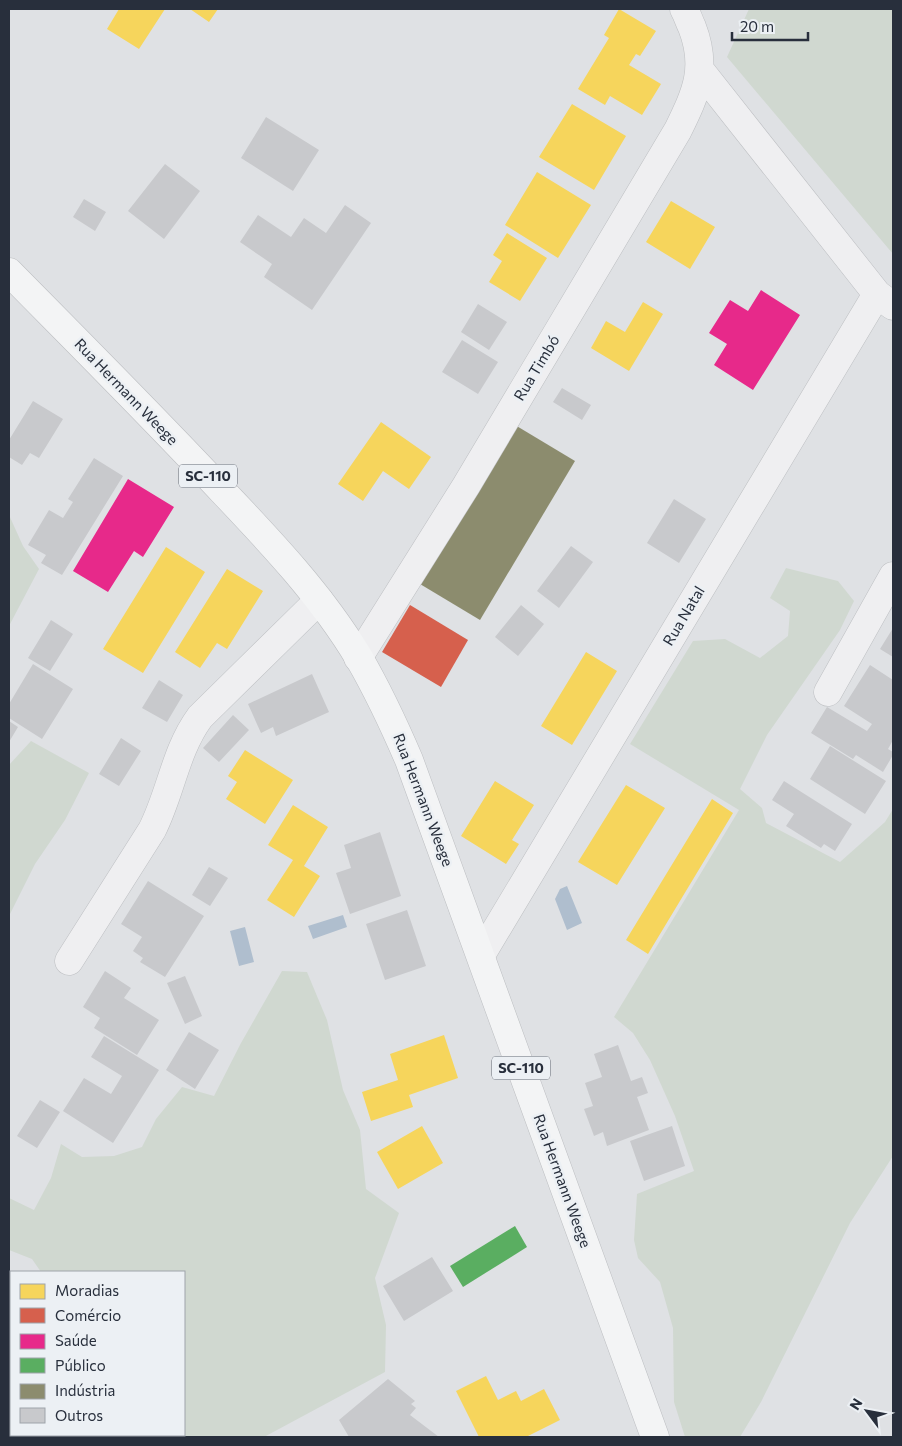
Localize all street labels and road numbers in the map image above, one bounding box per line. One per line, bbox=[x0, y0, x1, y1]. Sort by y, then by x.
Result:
street label: Rua Timbó bbox=[510, 331, 563, 404]
street label: Rua Hermann Weege bbox=[71, 334, 182, 448]
road number: SC-110 bbox=[179, 464, 237, 488]
street label: Rua Natal bbox=[658, 583, 708, 648]
street label: Rua Hermann Weege bbox=[390, 731, 458, 869]
road number: SC-110 bbox=[492, 1056, 550, 1080]
street label: Rua Hermann Weege bbox=[530, 1111, 596, 1250]

